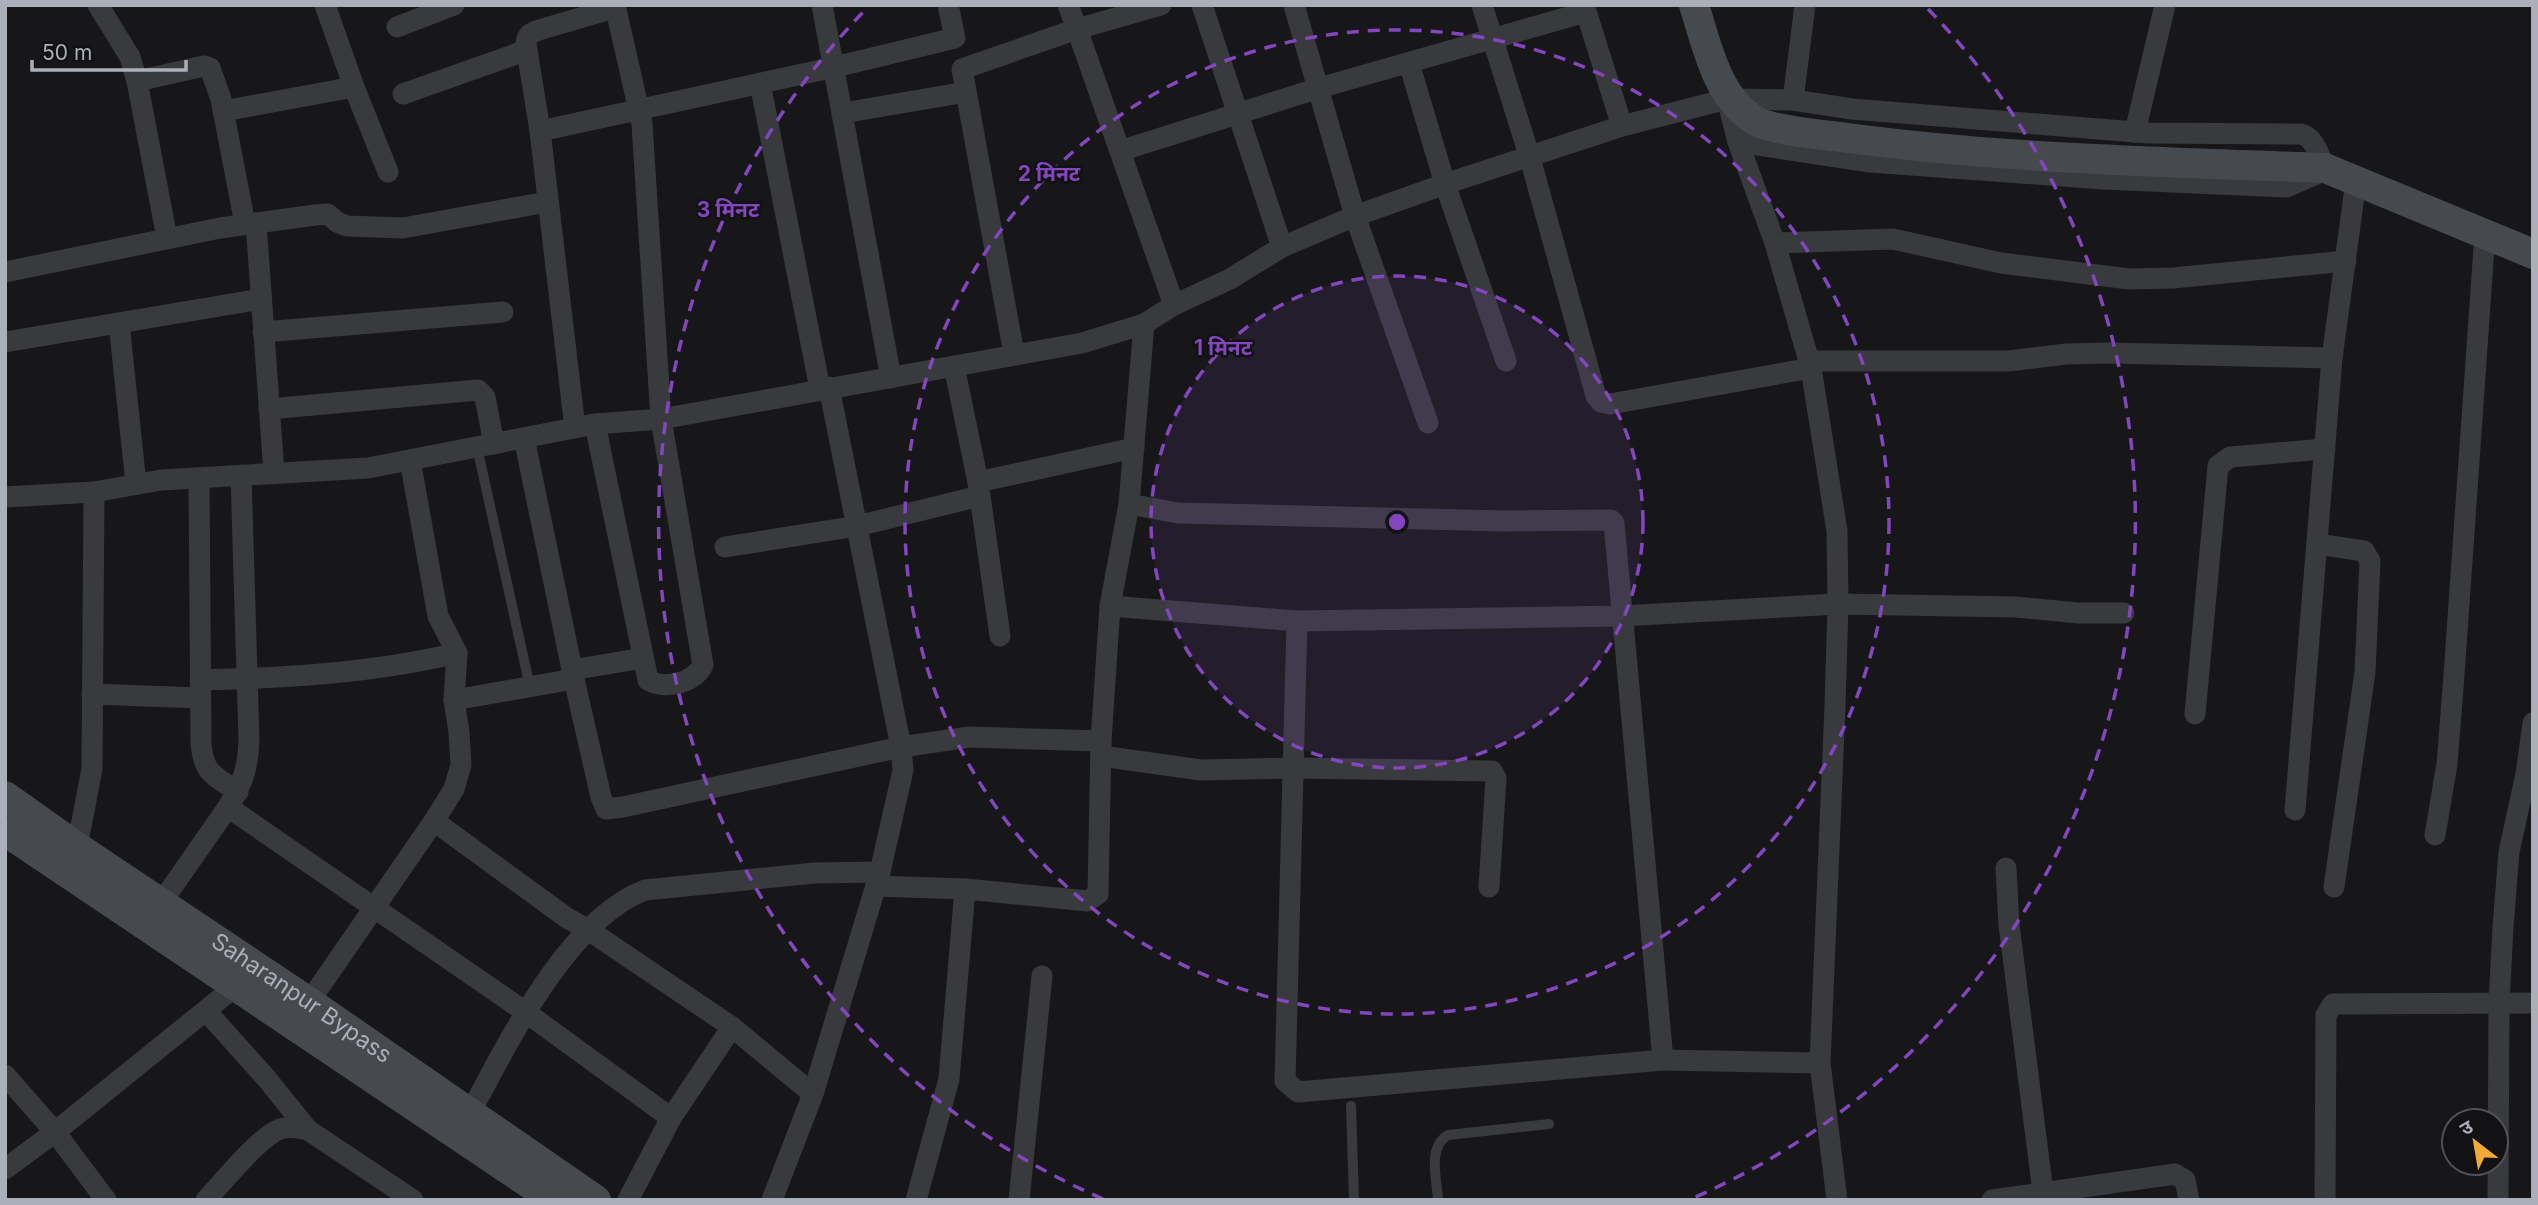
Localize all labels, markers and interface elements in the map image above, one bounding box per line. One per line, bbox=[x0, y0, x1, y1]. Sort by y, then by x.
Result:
scale bar bbox=[32, 28, 186, 72]
text: 50 m bbox=[42, 40, 92, 65]
text: 2 मिनट bbox=[1018, 161, 1081, 186]
text: 3 मिनट bbox=[697, 197, 760, 222]
text: 1 मिनट bbox=[1194, 335, 1253, 360]
centre of rings bbox=[1385, 510, 1409, 534]
street label: Saharanpur Bypass bbox=[206, 927, 397, 1069]
north arrow bbox=[2440, 1107, 2510, 1177]
text: उ bbox=[2456, 1115, 2478, 1141]

